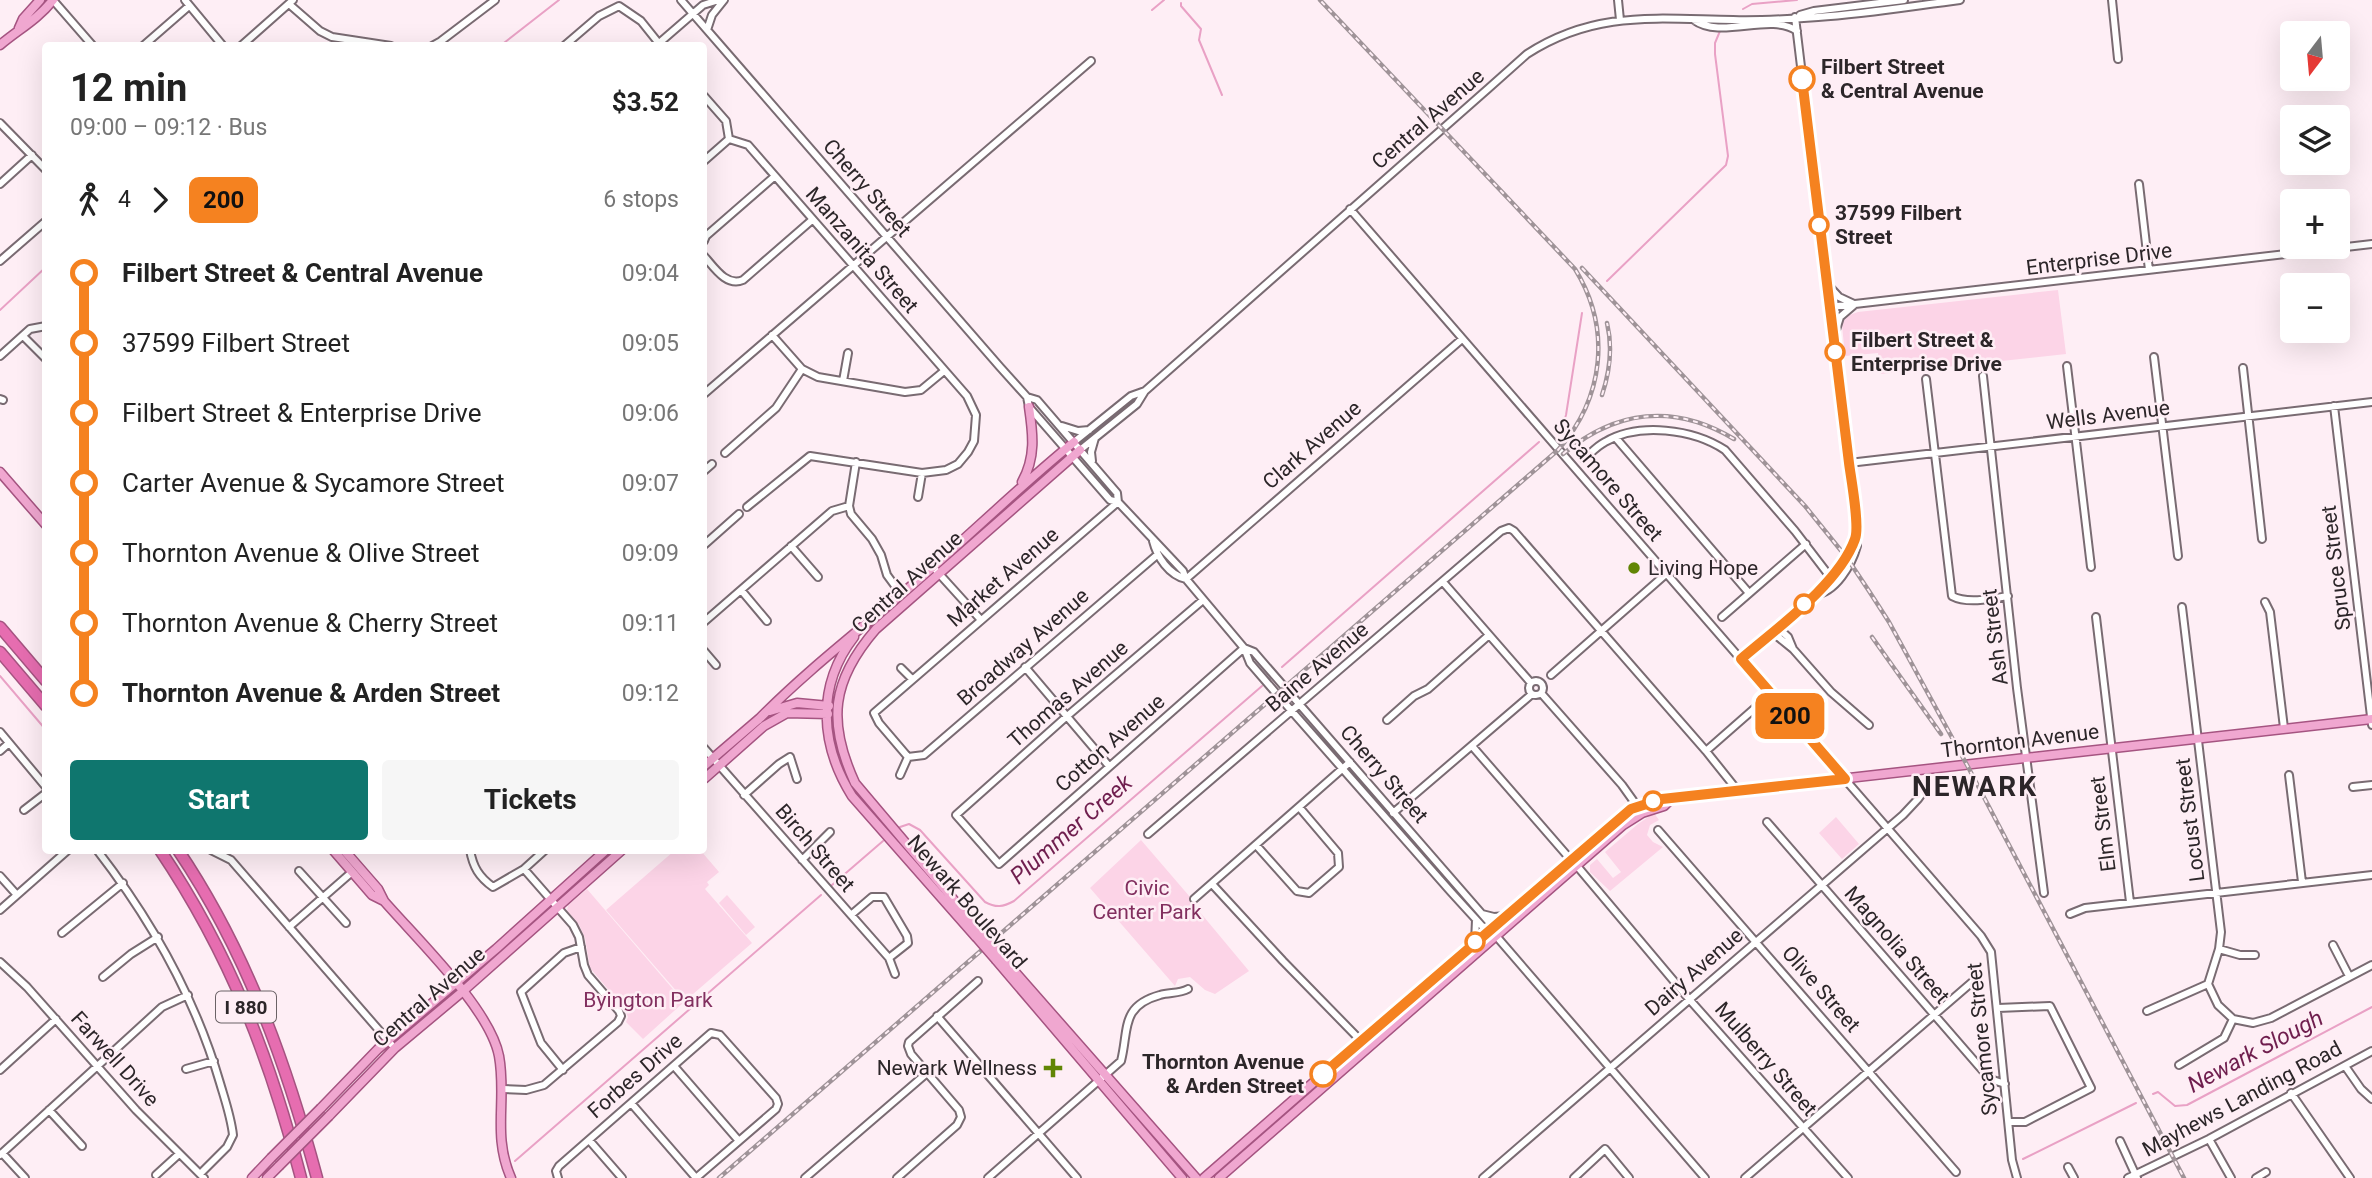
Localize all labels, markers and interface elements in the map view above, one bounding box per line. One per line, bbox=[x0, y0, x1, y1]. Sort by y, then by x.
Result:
north arrow bbox=[2280, 21, 2350, 91]
map controls bbox=[2280, 21, 2350, 343]
place label: Filbert Street & Central Avenue bbox=[1821, 55, 1984, 103]
street label: Central Avenue bbox=[1367, 64, 1489, 174]
text: 12 min bbox=[70, 66, 187, 110]
marker: Filbert Street & Central Avenue bbox=[1789, 66, 1815, 92]
text: $3.52 bbox=[612, 87, 679, 117]
button: layers bbox=[2280, 105, 2350, 175]
text: 09:00 – 09:12 · Bus bbox=[70, 114, 267, 141]
street label: Cherry Street bbox=[818, 134, 916, 242]
icon: walk bbox=[70, 181, 108, 219]
icon: forward bbox=[141, 181, 179, 219]
street label: Manzanita Street bbox=[801, 182, 923, 318]
text: 4 bbox=[118, 186, 131, 213]
text: 200 bbox=[203, 186, 244, 214]
text: 6 stops bbox=[603, 186, 679, 213]
button: + bbox=[2280, 189, 2350, 259]
place label: 37599 Filbert Street bbox=[1835, 201, 1962, 249]
marker: 37599 Filbert Street bbox=[1809, 215, 1829, 235]
street label: Enterprise Drive bbox=[2025, 238, 2173, 280]
text: Filbert Street & Central Avenue bbox=[122, 258, 483, 288]
text: 09:04 bbox=[622, 260, 679, 287]
button: − bbox=[2280, 273, 2350, 343]
text: 37599 Filbert Street bbox=[122, 328, 350, 358]
place label: Filbert Street & Enterprise Drive bbox=[1851, 328, 2002, 376]
text: 09:05 bbox=[622, 330, 679, 357]
marker: Filbert Street & Enterprise Drive bbox=[1825, 342, 1845, 362]
street label: Clark Avenue bbox=[1258, 396, 1366, 494]
street label: Wells Avenue bbox=[2045, 396, 2171, 434]
text: Filbert Street & Enterprise Drive bbox=[122, 398, 482, 428]
text: 09:06 bbox=[622, 400, 679, 427]
street label: Sycamore Street bbox=[1549, 414, 1668, 546]
text: Carter Avenue & Sycamore Street bbox=[122, 468, 505, 498]
text: 09:07 bbox=[622, 470, 679, 497]
street label: Spruce Street bbox=[2316, 504, 2356, 632]
street label: Market Avenue bbox=[943, 522, 1063, 632]
street label: Central Avenue bbox=[847, 526, 967, 638]
text: Thornton Avenue & Olive Street bbox=[122, 538, 480, 568]
text: 09:09 bbox=[622, 540, 679, 567]
place label: Living Hope bbox=[1648, 556, 1758, 580]
marker: Living Hope bbox=[1626, 560, 1642, 576]
street label: Broadway Avenue bbox=[952, 583, 1094, 711]
street label: Ash Street bbox=[1977, 587, 2013, 686]
unlabelled marker bbox=[1794, 594, 1814, 614]
text: Thornton Avenue & Cherry Street bbox=[122, 608, 498, 638]
text: 09:11 bbox=[622, 610, 679, 637]
street label: Baine Avenue bbox=[1261, 617, 1373, 717]
street label: Thomas Avenue bbox=[1003, 636, 1133, 752]
text: Thornton Avenue & Arden Street bbox=[122, 678, 500, 708]
text: 09:12 bbox=[622, 680, 679, 707]
street label: Cotton Avenue bbox=[1051, 689, 1169, 797]
line badge: 200 bbox=[1750, 693, 1830, 739]
text: 200 bbox=[1769, 702, 1811, 730]
street label: Thornton Avenue bbox=[1940, 719, 2100, 763]
street label: Cherry Street bbox=[1335, 720, 1433, 828]
street label: Locust Street bbox=[2171, 757, 2209, 883]
button: Start bbox=[70, 760, 368, 840]
button: Tickets bbox=[382, 760, 679, 840]
water label: Plummer Creek bbox=[1005, 769, 1138, 890]
district label: NEWARK bbox=[1912, 770, 2038, 803]
street label: Elm Street bbox=[2085, 775, 2121, 873]
unlabelled marker bbox=[1643, 791, 1663, 811]
street label: Birch Street bbox=[770, 799, 860, 897]
street label: Newark Boulevard bbox=[902, 830, 1032, 974]
park label: Civic Center Park bbox=[1092, 876, 1202, 924]
street label: Magnolia Street bbox=[1840, 882, 1954, 1009]
street label: Dairy Avenue bbox=[1640, 923, 1748, 1021]
unlabelled marker bbox=[1465, 932, 1485, 952]
street label: Olive Street bbox=[1777, 941, 1865, 1037]
street label: Central Avenue bbox=[368, 942, 490, 1052]
street label: Sycamore Street bbox=[1962, 961, 2002, 1117]
park label: Byington Park bbox=[583, 988, 713, 1012]
road number: I 880 bbox=[216, 992, 276, 1023]
street label: Mulberry Street bbox=[1710, 997, 1822, 1121]
water label: Newark Slough bbox=[2183, 1004, 2328, 1098]
street label: Farwell Drive bbox=[66, 1007, 164, 1111]
street label: Forbes Drive bbox=[583, 1029, 687, 1123]
street label: Mayhews Landing Road bbox=[2138, 1036, 2346, 1162]
place label: Thornton Avenue & Arden Street bbox=[1142, 1050, 1304, 1098]
place label: Newark Wellness bbox=[877, 1056, 1037, 1080]
marker: Newark Wellness bbox=[1043, 1058, 1063, 1078]
marker: Thornton Avenue & Arden Street bbox=[1310, 1061, 1336, 1087]

